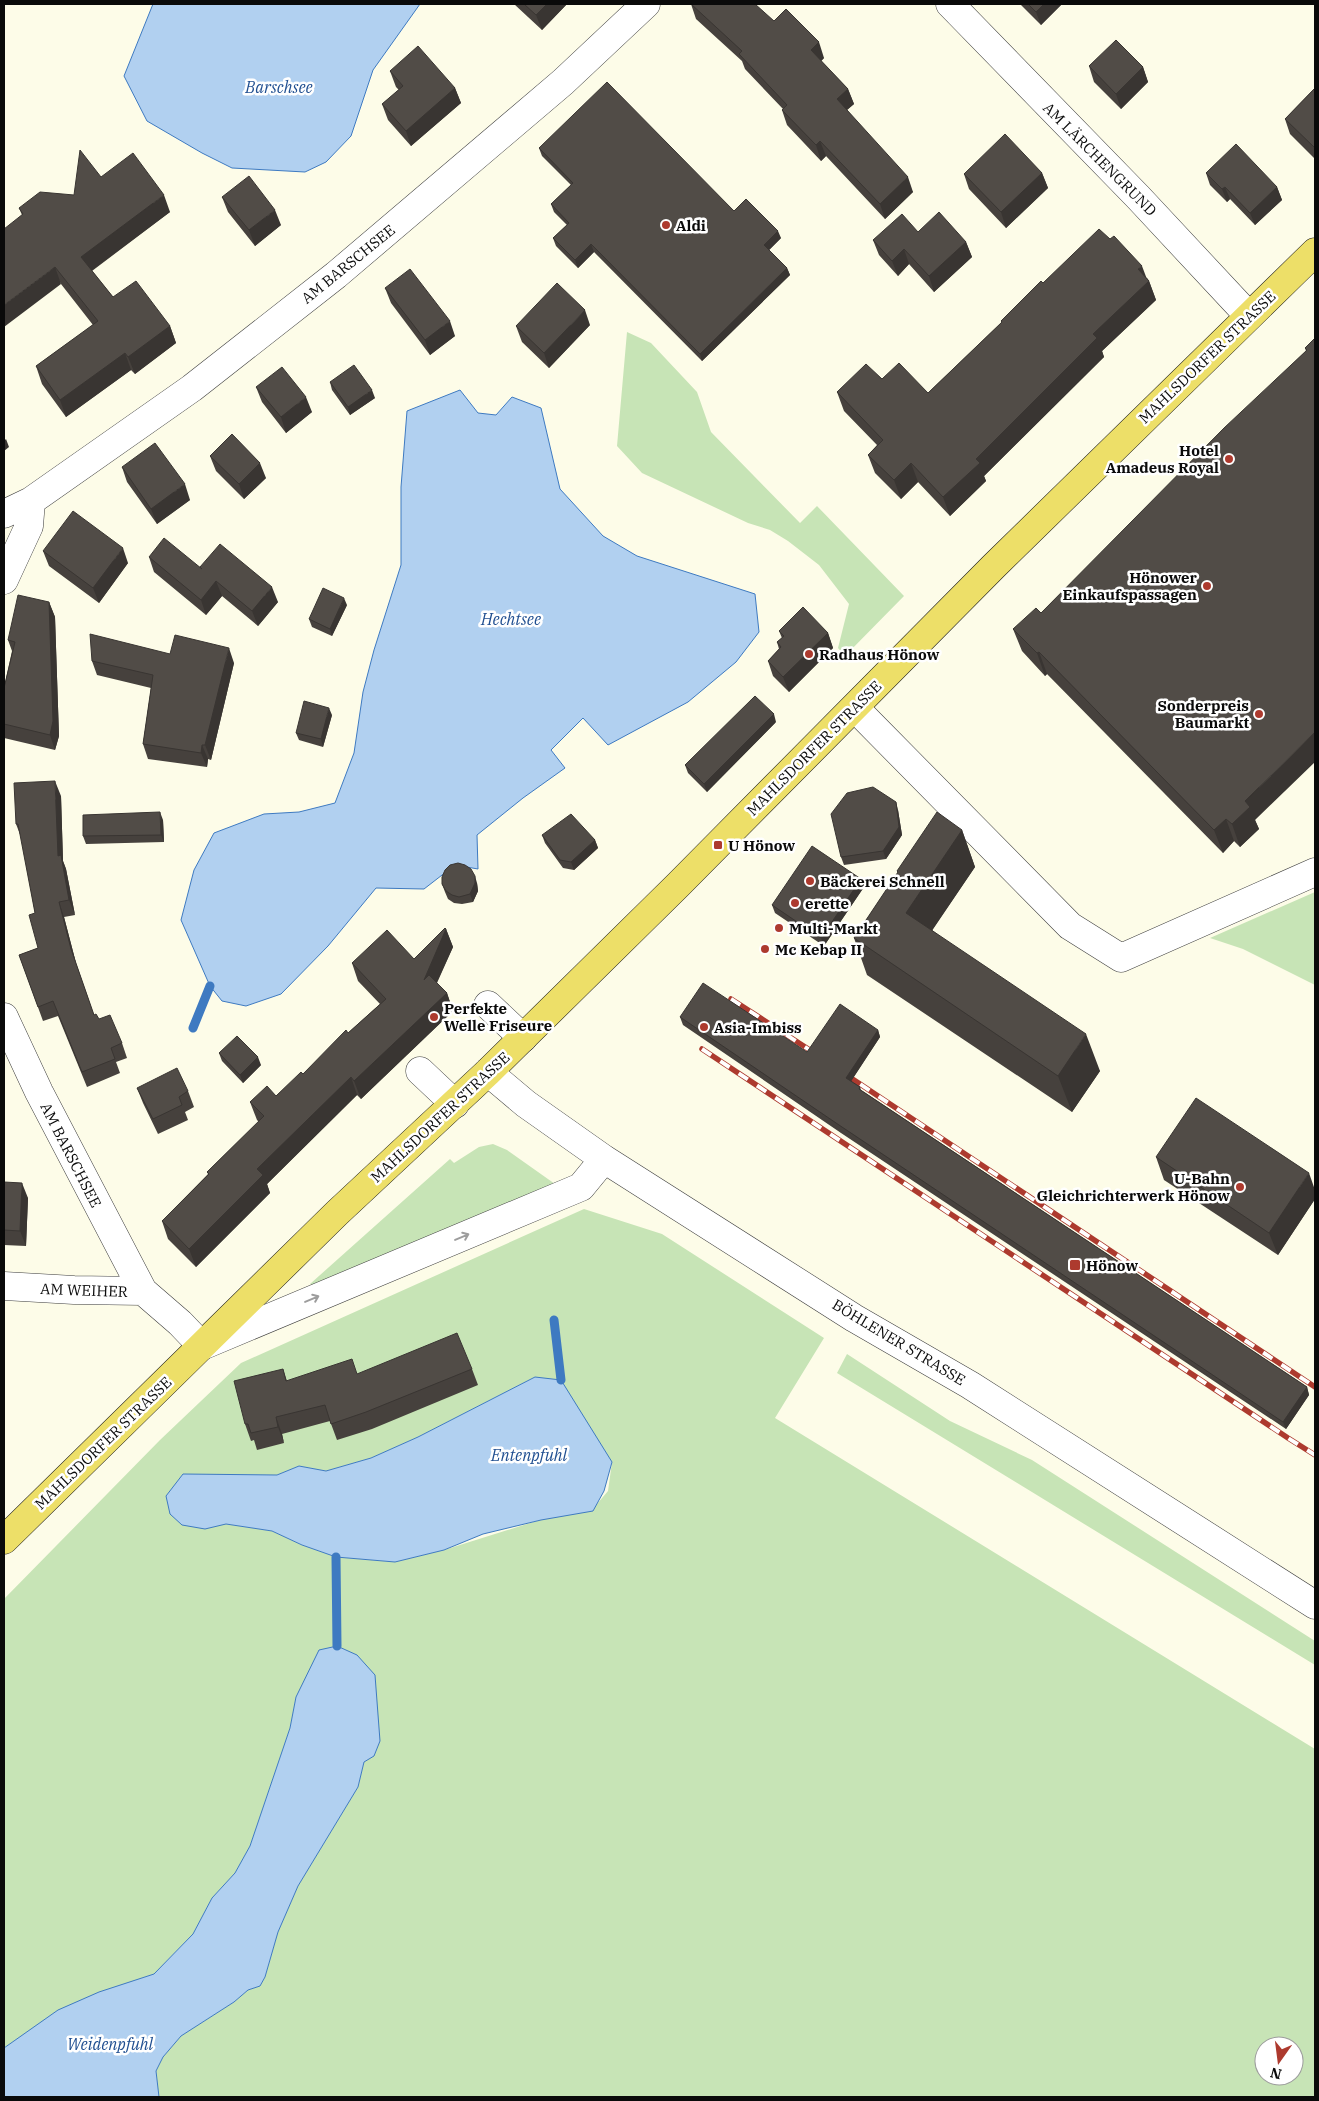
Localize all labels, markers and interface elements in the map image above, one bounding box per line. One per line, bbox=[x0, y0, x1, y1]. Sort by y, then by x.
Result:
water label: Barschsee bbox=[244, 77, 313, 97]
street label: AM LÄRCHENGRUND bbox=[1039, 98, 1161, 220]
place label: Aldi bbox=[676, 216, 706, 235]
marker: Aldi bbox=[660, 219, 672, 231]
street label: AM BARSCHSEE bbox=[297, 220, 399, 308]
street label: MAHLSDORFER STRASSE bbox=[1135, 287, 1279, 427]
place label: Hotel Amadeus Royal bbox=[1106, 441, 1219, 477]
marker: Hotel Amadeus Royal bbox=[1223, 453, 1235, 465]
place label: Hönower Einkaufspassagen bbox=[1062, 568, 1198, 604]
marker: Hönower Einkaufspassagen bbox=[1201, 580, 1213, 592]
water label: Hechtsee bbox=[480, 609, 541, 629]
place label: Radhaus Hönow bbox=[819, 645, 939, 664]
marker: Radhaus Hönow bbox=[803, 648, 815, 660]
street label: MAHLSDORFER STRASSE bbox=[743, 677, 885, 819]
place label: Sonderpreis Baumarkt bbox=[1158, 696, 1249, 732]
marker: Sonderpreis Baumarkt bbox=[1253, 708, 1265, 720]
place label: U Hönow bbox=[728, 836, 795, 855]
marker: U Hönow bbox=[712, 839, 724, 851]
place label: Bäckerei Schnell bbox=[820, 872, 945, 891]
marker: Bäckerei Schnell bbox=[804, 875, 816, 887]
place label: erette bbox=[805, 894, 849, 913]
marker: erette bbox=[789, 897, 801, 909]
place label: Multi-Markt bbox=[789, 919, 878, 938]
marker: Multi-Markt bbox=[773, 922, 785, 934]
place label: Mc Kebap II bbox=[775, 940, 862, 959]
marker: Mc Kebap II bbox=[759, 943, 771, 955]
place label: Perfekte Welle Friseure bbox=[444, 999, 552, 1035]
marker: Perfekte Welle Friseure bbox=[428, 1011, 440, 1023]
place label: Asia-Imbiss bbox=[714, 1018, 802, 1037]
marker: Asia-Imbiss bbox=[698, 1021, 710, 1033]
street label: MAHLSDORFER STRASSE bbox=[367, 1048, 513, 1186]
street label: AM BARSCHSEE bbox=[36, 1099, 106, 1211]
place label: U-Bahn Gleichrichterwerk Hönow bbox=[1037, 1169, 1230, 1205]
marker: U-Bahn Gleichrichterwerk Hönow bbox=[1234, 1181, 1246, 1193]
one-way arrow bbox=[454, 1232, 469, 1241]
place label: Hönow bbox=[1086, 1256, 1138, 1275]
marker: Hönow bbox=[1068, 1258, 1082, 1272]
street label: AM WEIHER bbox=[40, 1279, 128, 1301]
one-way arrow bbox=[304, 1294, 319, 1304]
street label: BÖHLENER STRASSE bbox=[829, 1295, 969, 1389]
street label: MAHLSDORFER STRASSE bbox=[31, 1373, 175, 1513]
water label: Entenpfuhl bbox=[490, 1445, 568, 1465]
water label: Weidenpfuhl bbox=[67, 2034, 154, 2054]
north arrow bbox=[1254, 2036, 1304, 2086]
text: N bbox=[1268, 2064, 1283, 2084]

